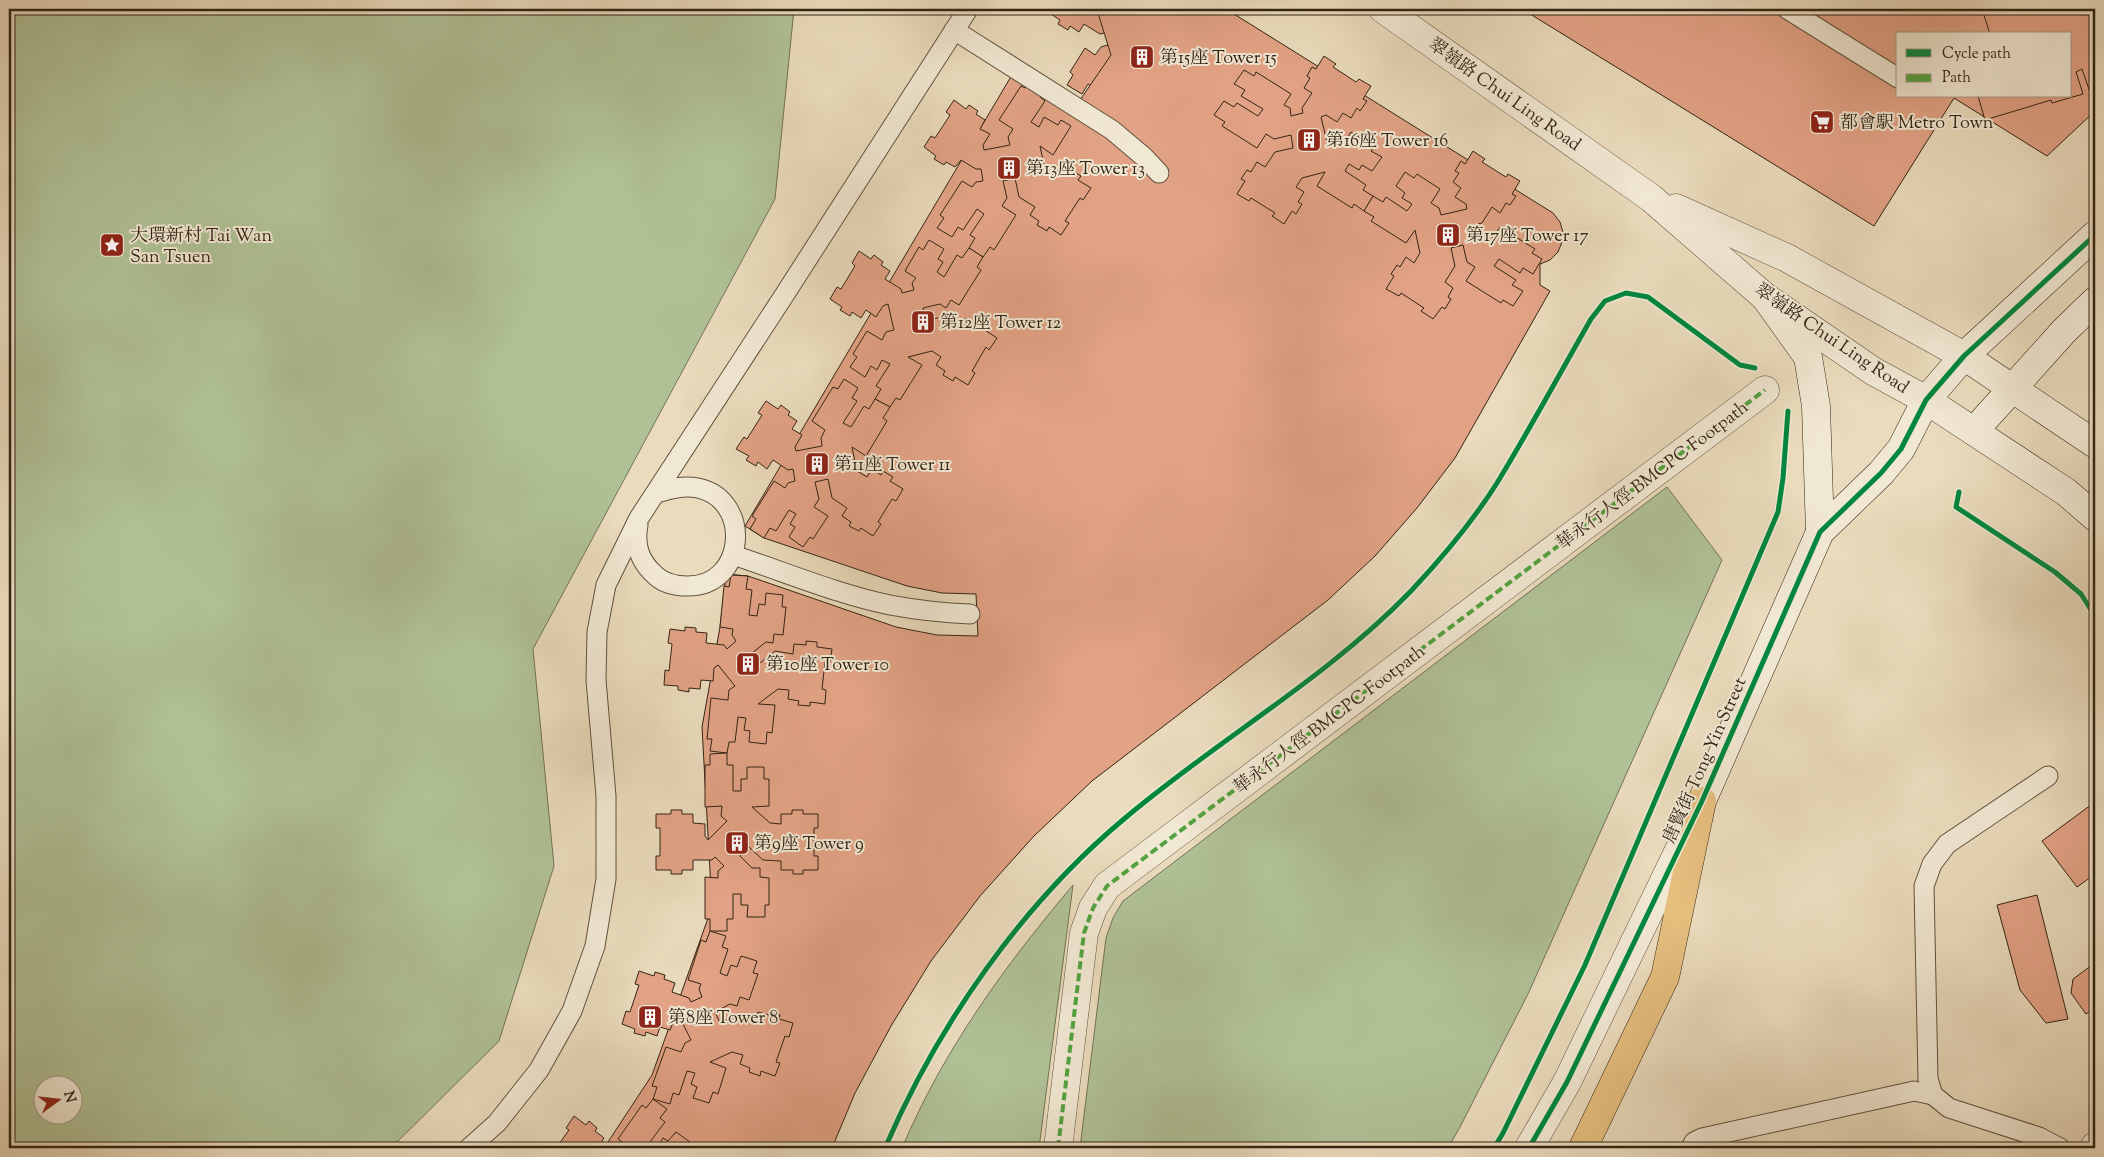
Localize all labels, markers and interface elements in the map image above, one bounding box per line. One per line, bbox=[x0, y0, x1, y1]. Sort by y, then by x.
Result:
legend bbox=[1896, 32, 2072, 98]
street label: 翠嶺路 Chui Ling Road bbox=[1422, 33, 1586, 158]
building icon: 第15座 Tower 15 bbox=[1129, 44, 1155, 70]
text: Cycle path bbox=[1942, 44, 2011, 65]
place label: 第15座 Tower 15 bbox=[1160, 46, 1277, 72]
text: Path bbox=[1942, 68, 1971, 89]
supermarket icon: 都會駅 Metro Town bbox=[1809, 109, 1835, 135]
place label: 都會駅 Metro Town bbox=[1840, 111, 1994, 137]
building icon: 第16座 Tower 16 bbox=[1296, 127, 1322, 153]
place label: 第16座 Tower 16 bbox=[1326, 129, 1448, 155]
building icon: 第13座 Tower 13 bbox=[996, 155, 1022, 181]
place label: 第13座 Tower 13 bbox=[1026, 157, 1145, 183]
building icon: 第17座 Tower 17 bbox=[1435, 222, 1461, 248]
place label: 大環新村 Tai Wan San Tsuen bbox=[130, 224, 272, 271]
place label: 第17座 Tower 17 bbox=[1466, 224, 1588, 250]
place icon: 大環新村 Tai Wan San Tsuen bbox=[99, 232, 125, 258]
street label: 翠嶺路 Chui Ling Road bbox=[1748, 278, 1913, 401]
building icon: 第12座 Tower 12 bbox=[910, 309, 936, 335]
place label: 第12座 Tower 12 bbox=[940, 311, 1062, 337]
street label: 華永行人徑 BMCPC Footpath bbox=[1552, 395, 1755, 558]
building icon: 第11座 Tower 11 bbox=[804, 451, 830, 477]
place label: 第11座 Tower 11 bbox=[834, 453, 951, 479]
street label: 華永行人徑 BMCPC Footpath bbox=[1229, 639, 1432, 802]
building icon: 第10座 Tower 10 bbox=[735, 651, 761, 677]
place label: 第10座 Tower 10 bbox=[766, 653, 889, 679]
street label: 唐賢街 Tong Yin Street bbox=[1657, 674, 1754, 848]
building icon: 第9座 Tower 9 bbox=[724, 830, 750, 856]
place label: 第9座 Tower 9 bbox=[754, 832, 864, 858]
building icon: 第8座 Tower 8 bbox=[637, 1004, 663, 1030]
place label: 第8座 Tower 8 bbox=[668, 1006, 778, 1032]
north arrow bbox=[32, 1074, 82, 1124]
text: N bbox=[58, 1089, 80, 1105]

